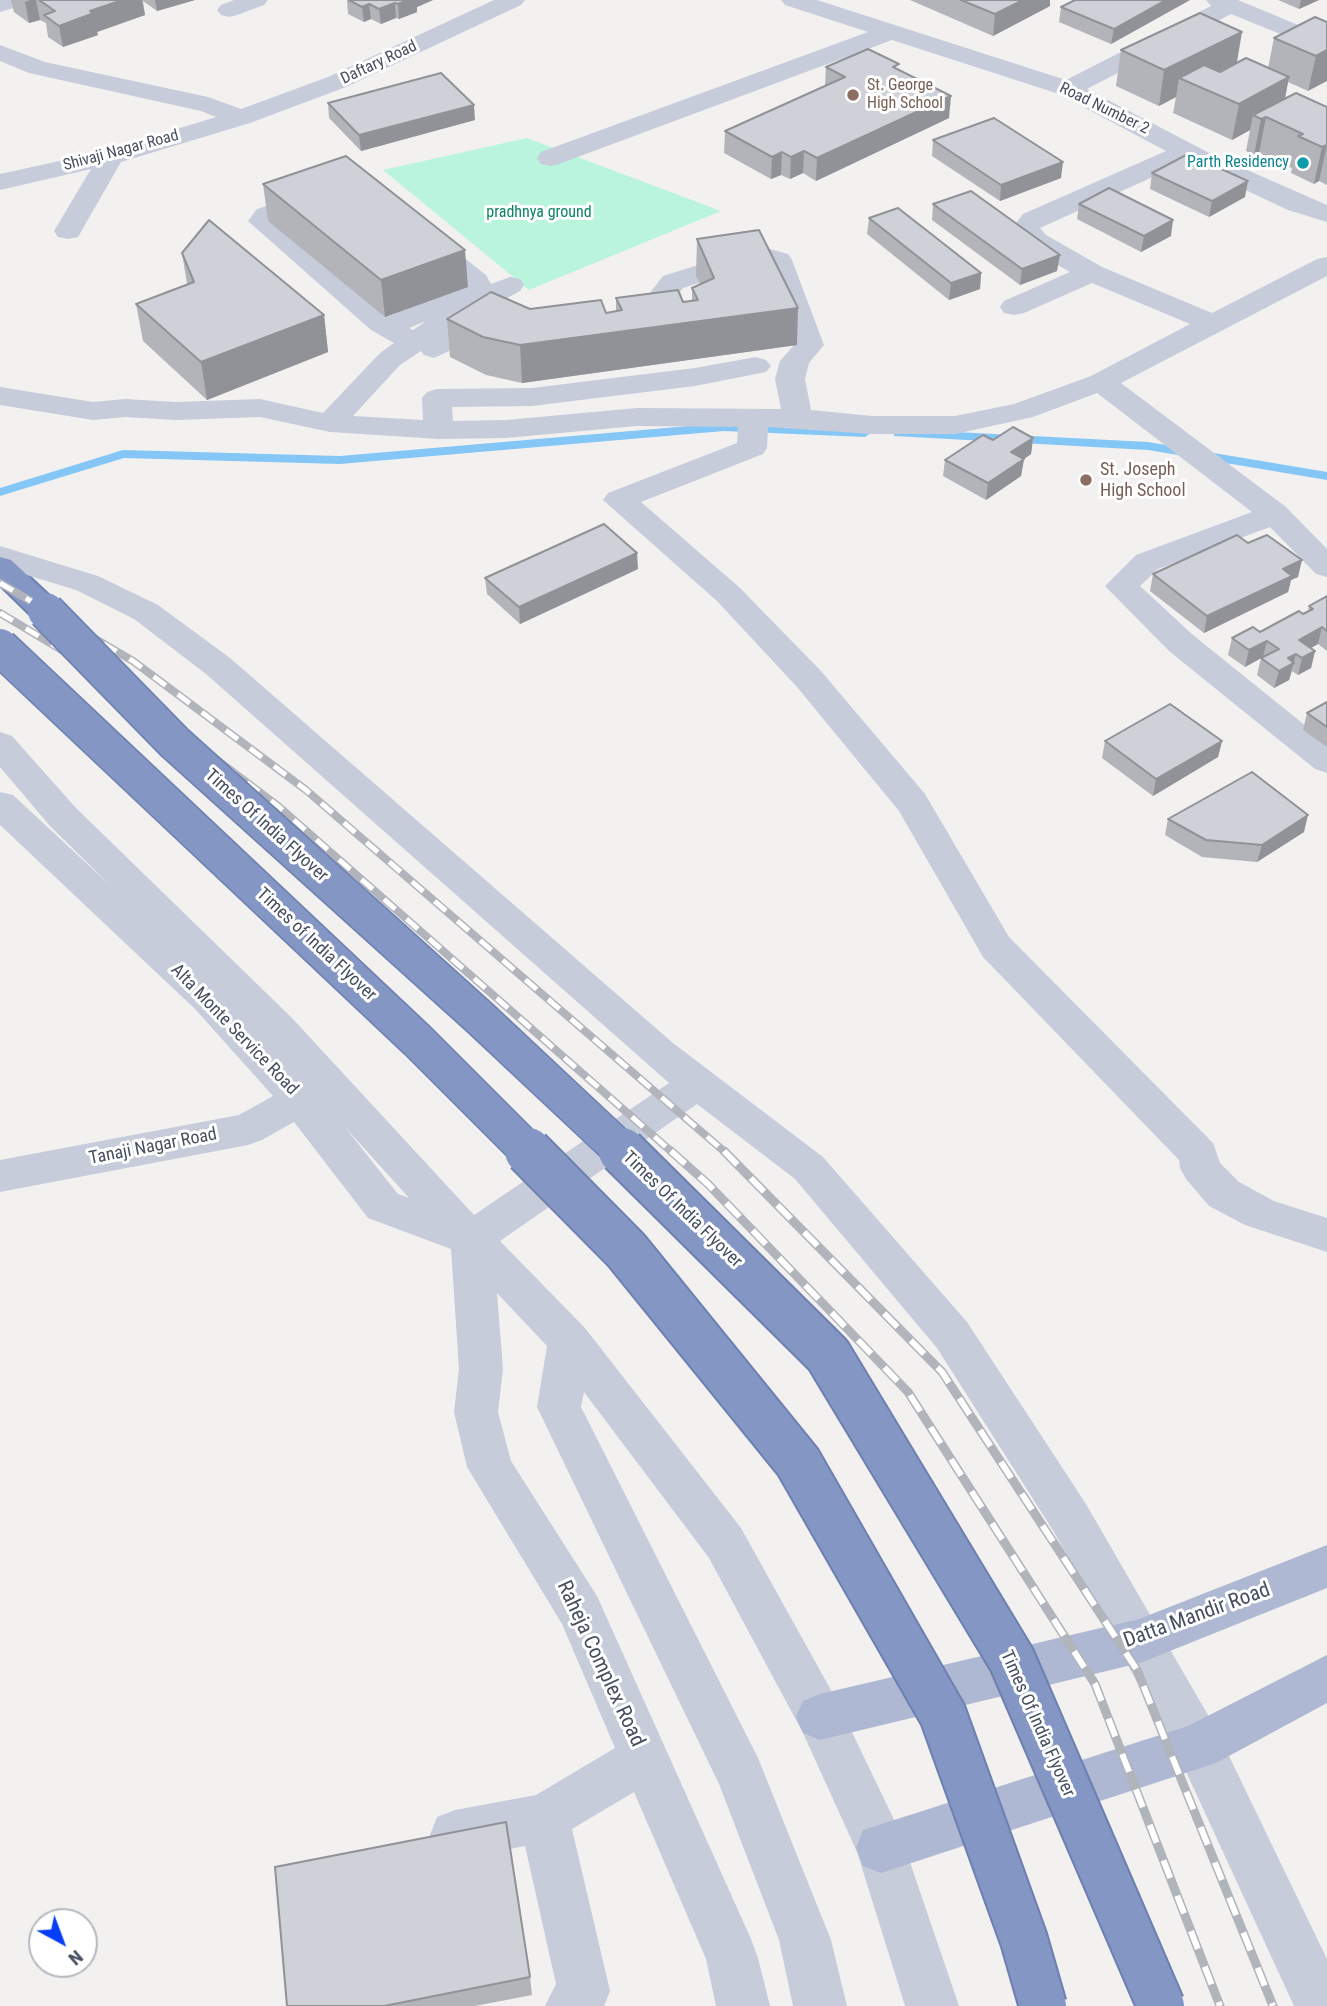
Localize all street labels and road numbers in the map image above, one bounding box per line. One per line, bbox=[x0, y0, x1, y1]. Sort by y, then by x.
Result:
street label: Daftary Road bbox=[338, 37, 420, 89]
street label: Road Number 2 bbox=[1056, 79, 1152, 139]
street label: Shivaji Nagar Road bbox=[61, 126, 181, 176]
street label: Times Of India Flyover bbox=[200, 765, 332, 887]
street label: Times of India Flyover bbox=[251, 884, 381, 1006]
street label: Alta Monte Service Road bbox=[166, 960, 302, 1100]
street label: Tanaji Nagar Road bbox=[87, 1124, 219, 1170]
street label: Times Of India Flyover bbox=[618, 1147, 746, 1273]
street label: Raheja Complex Road bbox=[550, 1577, 650, 1751]
street label: Datta Mandir Road bbox=[1120, 1578, 1274, 1654]
street label: Times Of India Flyover bbox=[995, 1647, 1079, 1801]

